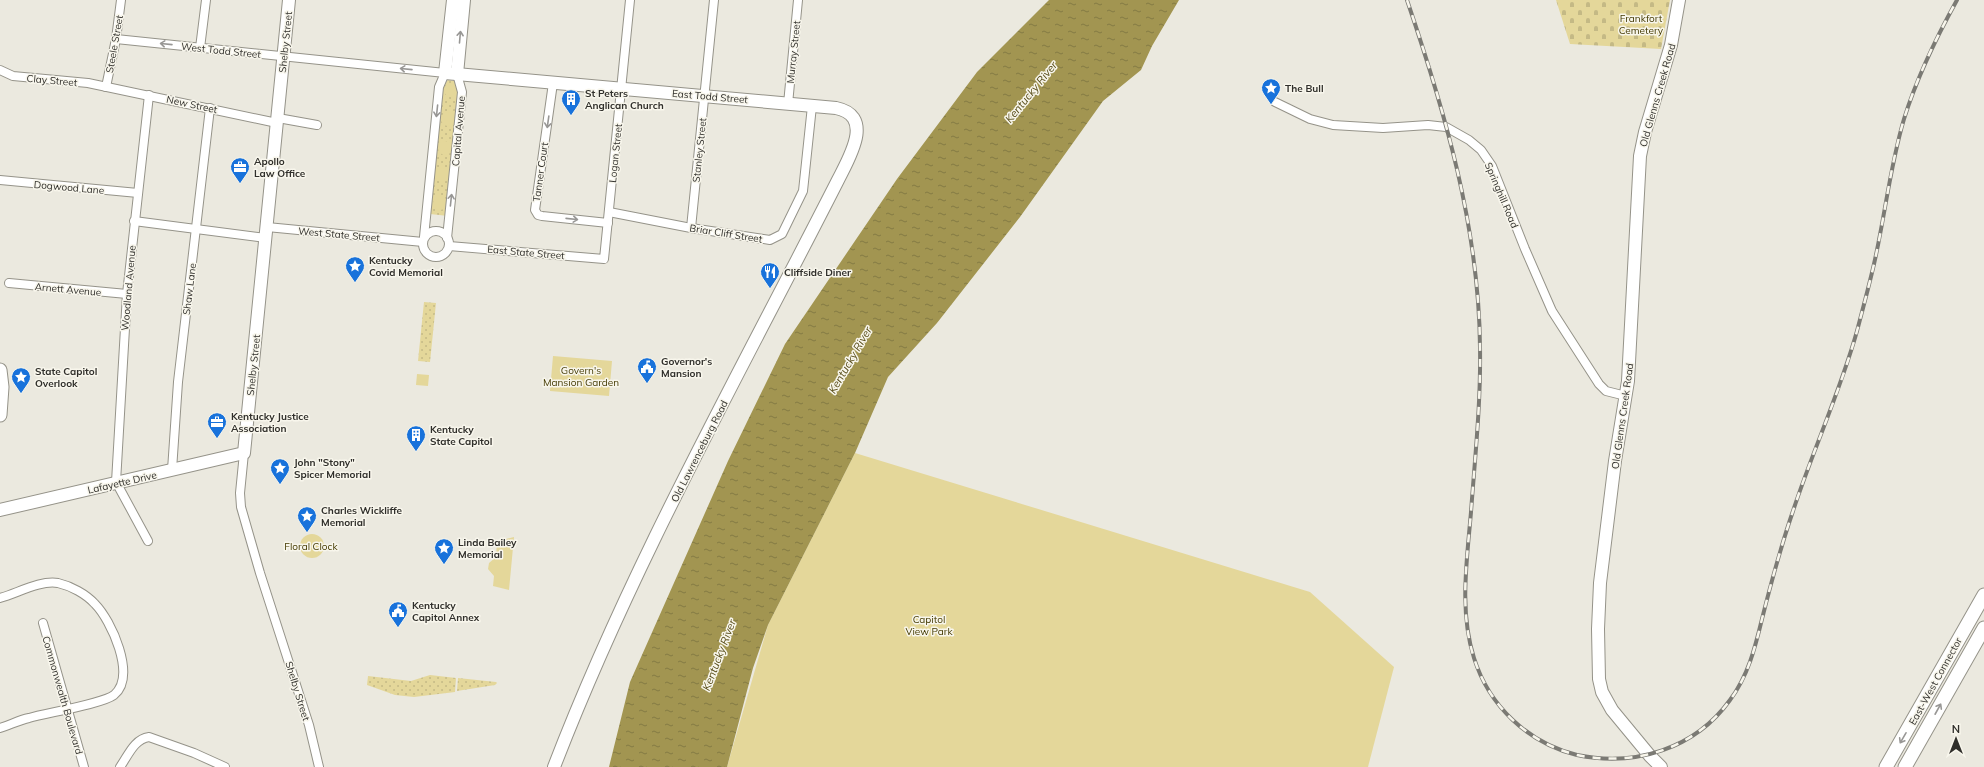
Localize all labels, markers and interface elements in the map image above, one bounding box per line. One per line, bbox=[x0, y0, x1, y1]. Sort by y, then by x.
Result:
street label: Shelby Street bbox=[276, 10, 295, 73]
park label: Frankfort Cemetery bbox=[1619, 12, 1664, 37]
street label: Steele Street bbox=[103, 14, 126, 74]
street label: Murray Street bbox=[784, 20, 803, 84]
one-way arrow bbox=[457, 31, 464, 44]
street label: West Todd Street bbox=[180, 40, 262, 61]
one-way arrow bbox=[160, 41, 173, 48]
street label: Old Glenns Creek Road bbox=[1637, 42, 1678, 148]
water label: Kentucky River bbox=[1002, 58, 1061, 126]
one-way arrow bbox=[400, 65, 413, 73]
street label: Clay Street bbox=[26, 72, 78, 89]
place icon: The Bull bbox=[1260, 77, 1282, 105]
place label: The Bull bbox=[1285, 82, 1324, 95]
place label: St Peters Anglican Church bbox=[585, 87, 664, 112]
street label: East Todd Street bbox=[671, 87, 749, 106]
building icon: St Peters Anglican Church bbox=[560, 88, 582, 116]
street label: New Street bbox=[165, 93, 219, 116]
street label: Capital Avenue bbox=[449, 95, 468, 167]
one-way arrow bbox=[433, 104, 440, 117]
one-way arrow bbox=[544, 115, 552, 128]
street label: Stanley Street bbox=[690, 117, 709, 183]
street label: Logan Street bbox=[606, 122, 625, 183]
street label: Tanner Court bbox=[530, 141, 551, 203]
place label: Apollo Law Office bbox=[254, 155, 306, 180]
office icon: Apollo Law Office bbox=[229, 156, 251, 184]
street label: Springhill Road bbox=[1482, 160, 1521, 230]
street label: Dogwood Lane bbox=[33, 178, 105, 197]
one-way arrow bbox=[448, 194, 455, 207]
one-way arrow bbox=[565, 215, 578, 223]
street label: Briar Cliff Street bbox=[689, 221, 764, 246]
street label: West State Street bbox=[298, 224, 381, 245]
street label: East State Street bbox=[487, 243, 566, 262]
street label: Woodland Avenue bbox=[118, 245, 139, 331]
place label: Kentucky Covid Memorial bbox=[369, 254, 443, 279]
place icon: Kentucky Covid Memorial bbox=[344, 255, 366, 283]
restaurant icon: Cliffside Diner bbox=[759, 261, 781, 289]
street label: Shaw Lane bbox=[180, 262, 199, 316]
place label: Cliffside Diner bbox=[784, 266, 851, 279]
street label: Arnett Avenue bbox=[34, 280, 102, 299]
water label: Kentucky River bbox=[825, 323, 875, 396]
street label: Shelby Street bbox=[244, 333, 263, 396]
place label: Governor's Mansion bbox=[661, 355, 712, 380]
public building icon: Governor's Mansion bbox=[636, 356, 658, 384]
street label: Old Glenns Creek Road bbox=[1609, 362, 1636, 470]
park label: Govern's Mansion Garden bbox=[543, 364, 619, 389]
place label: State Capitol Overlook bbox=[35, 365, 97, 390]
place icon: State Capitol Overlook bbox=[10, 366, 32, 394]
street label: Old Lawrenceburg Road bbox=[668, 398, 731, 504]
place label: Kentucky Justice Association bbox=[231, 410, 309, 435]
office icon: Kentucky Justice Association bbox=[206, 411, 228, 439]
place label: Kentucky State Capitol bbox=[430, 423, 492, 448]
building icon: Kentucky State Capitol bbox=[405, 424, 427, 452]
place label: John "Stony" Spicer Memorial bbox=[294, 456, 371, 481]
place icon: John "Stony" Spicer Memorial bbox=[269, 457, 291, 485]
street label: Lafayette Drive bbox=[86, 468, 158, 497]
place label: Charles Wickliffe Memorial bbox=[321, 504, 402, 529]
place icon: Charles Wickliffe Memorial bbox=[296, 505, 318, 533]
place label: Linda Bailey Memorial bbox=[458, 536, 517, 561]
place icon: Linda Bailey Memorial bbox=[433, 537, 455, 565]
park label: Floral Clock bbox=[284, 540, 339, 553]
place label: Kentucky Capitol Annex bbox=[412, 599, 480, 624]
public building icon: Kentucky Capitol Annex bbox=[387, 600, 409, 628]
park label: Capitol View Park bbox=[905, 613, 953, 638]
water label: Kentucky River bbox=[699, 617, 739, 693]
street label: Commonwealth Boulevard bbox=[39, 634, 86, 756]
street label: East-West Connector bbox=[1906, 635, 1965, 727]
street label: Shelby Street bbox=[282, 660, 313, 723]
one-way arrow bbox=[1935, 703, 1943, 715]
north arrow bbox=[1936, 719, 1976, 759]
text: N bbox=[1952, 722, 1960, 736]
one-way arrow bbox=[1898, 732, 1906, 744]

